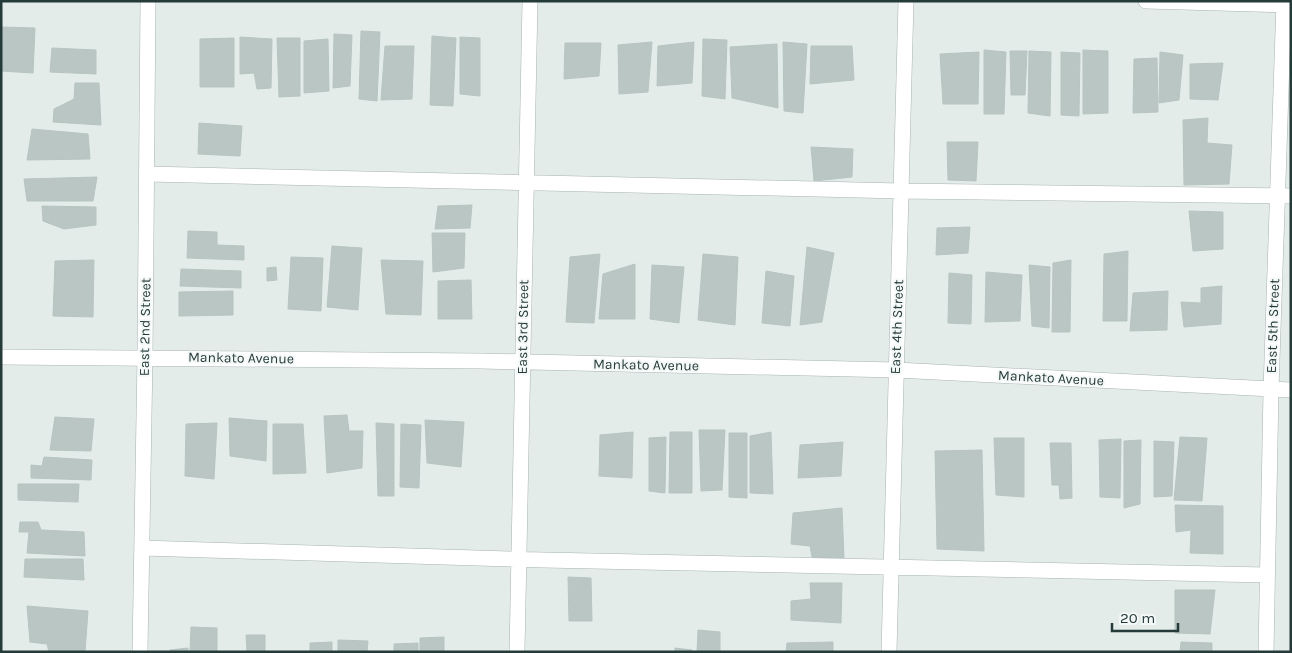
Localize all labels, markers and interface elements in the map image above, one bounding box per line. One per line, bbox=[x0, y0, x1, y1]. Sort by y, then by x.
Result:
street label: East 2nd Street bbox=[136, 278, 154, 376]
street label: East 5th Street bbox=[1263, 278, 1283, 374]
street label: East 3rd Street bbox=[514, 279, 532, 375]
street label: East 4th Street bbox=[887, 279, 907, 375]
street label: Mankato Avenue bbox=[188, 349, 294, 367]
street label: Mankato Avenue bbox=[593, 356, 699, 374]
street label: Mankato Avenue bbox=[998, 367, 1104, 389]
scale bar bbox=[1112, 600, 1178, 632]
text: 20 m bbox=[1120, 609, 1155, 627]

